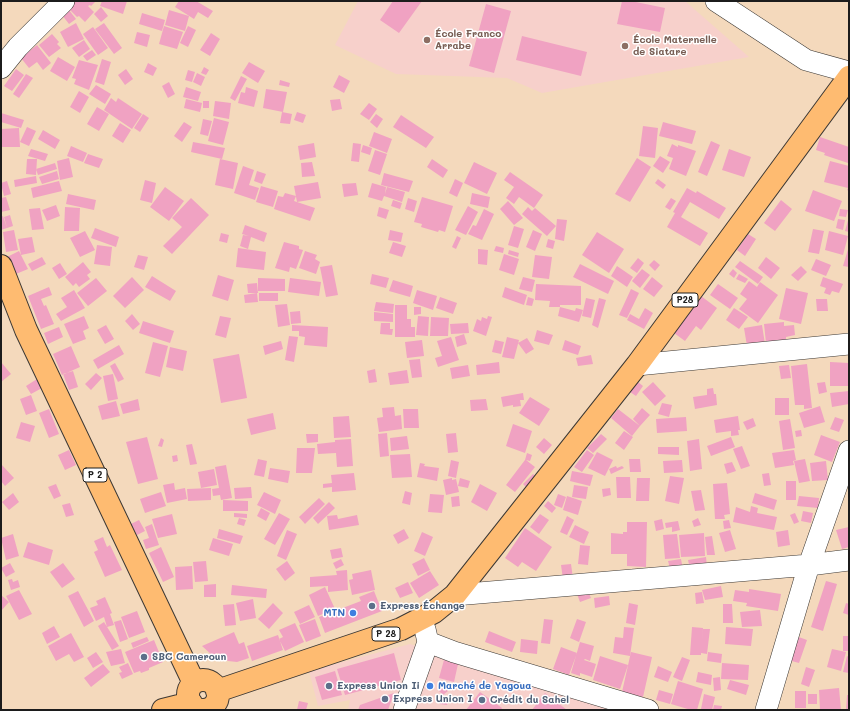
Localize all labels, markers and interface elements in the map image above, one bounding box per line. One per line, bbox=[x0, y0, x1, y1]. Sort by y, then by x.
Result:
place label: École Franco Arrabe bbox=[435, 28, 501, 52]
place label: École Maternelle de Siatare bbox=[633, 34, 717, 58]
marker: École Franco Arrabe bbox=[422, 35, 432, 45]
marker: École Maternelle de Siatare bbox=[620, 41, 630, 51]
road number: P28 bbox=[672, 293, 698, 307]
road number: P 2 bbox=[83, 468, 107, 482]
place label: Express Échange bbox=[380, 600, 465, 612]
marker: Express Échange bbox=[367, 601, 377, 611]
place label: MTN bbox=[323, 607, 345, 619]
marker: MTN bbox=[348, 608, 358, 618]
road number: P 28 bbox=[372, 627, 400, 641]
place label: SBC Cameroun bbox=[152, 651, 226, 663]
marker: SBC Cameroun bbox=[139, 652, 149, 662]
place label: Express Union Ii bbox=[337, 680, 420, 692]
place label: Marché de Yagoua bbox=[438, 680, 531, 692]
marker: Express Union Ii bbox=[324, 681, 334, 691]
marker: Marché de Yagoua bbox=[425, 681, 435, 691]
place label: Express Union I bbox=[393, 693, 472, 705]
marker: Express Union I bbox=[380, 694, 390, 704]
place label: Crédit du Sahel bbox=[490, 694, 569, 706]
marker: Crédit du Sahel bbox=[477, 695, 487, 705]

